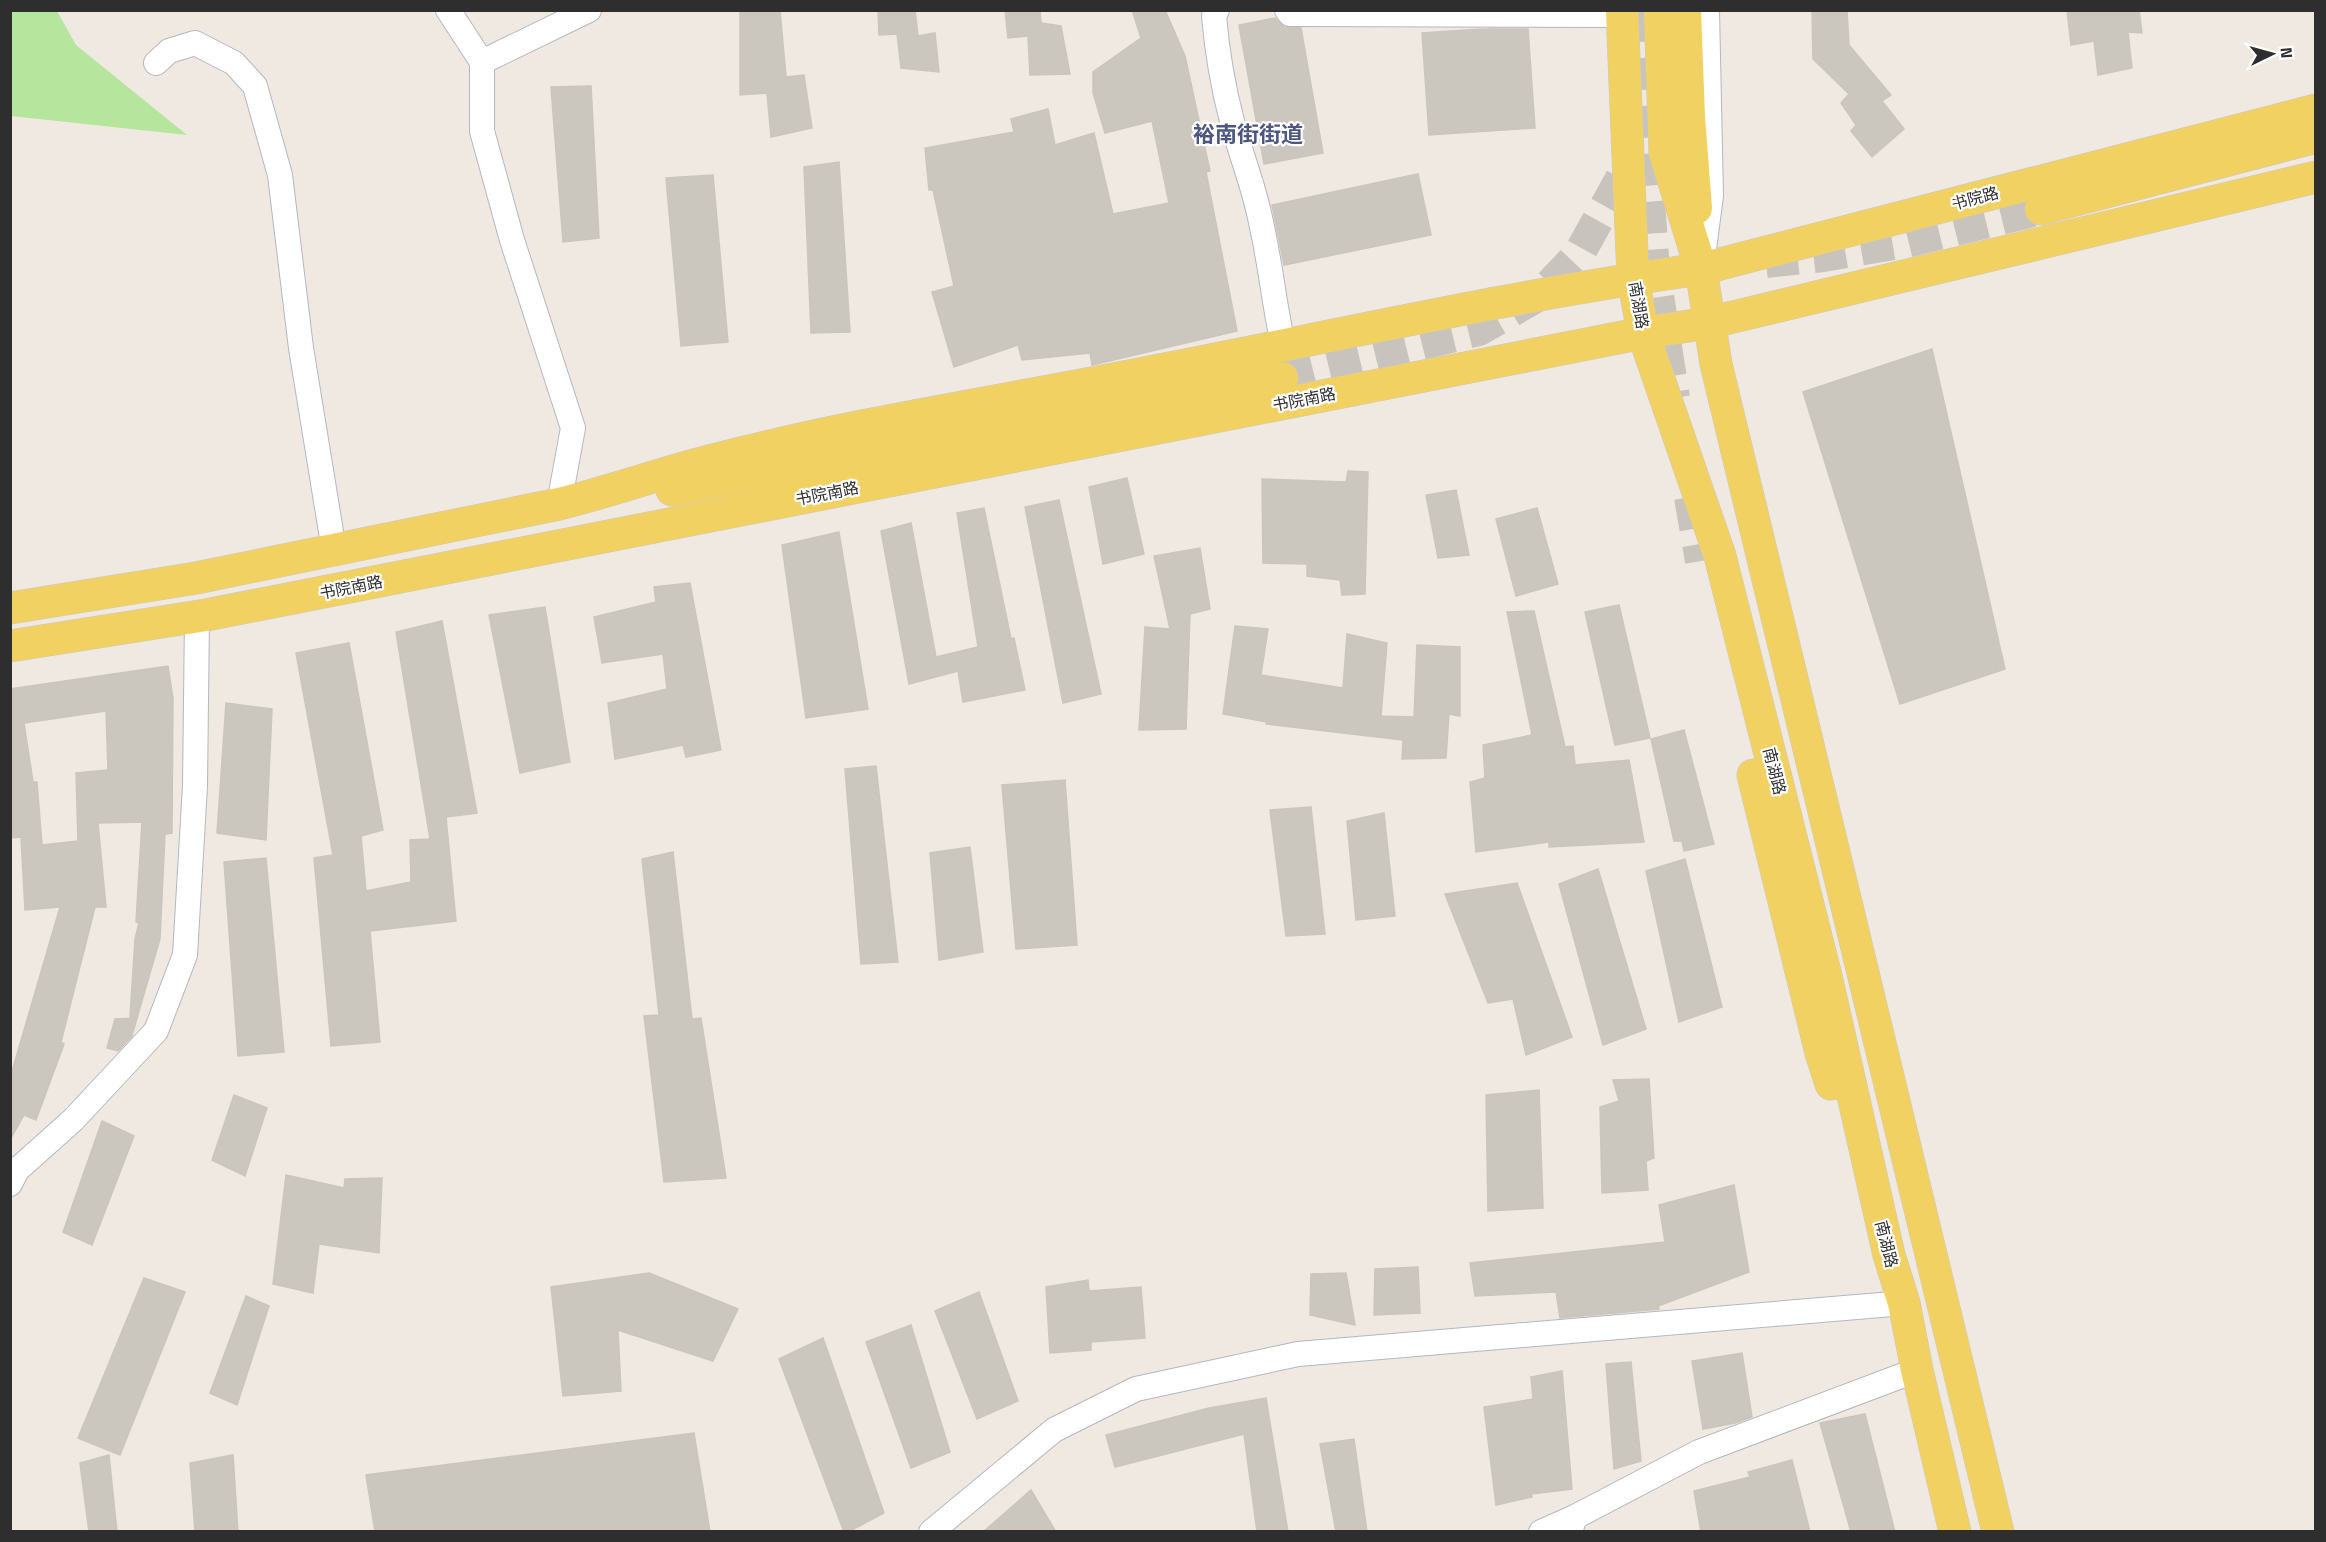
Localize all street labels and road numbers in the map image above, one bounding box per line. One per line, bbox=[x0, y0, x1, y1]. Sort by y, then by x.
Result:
street label: 书院路 bbox=[1949, 180, 2001, 216]
street label: 南湖路 bbox=[1623, 279, 1655, 331]
street label: 书院南路 bbox=[1270, 381, 1338, 417]
street label: 书院南路 bbox=[793, 475, 861, 511]
street label: 书院南路 bbox=[317, 569, 385, 605]
street label: 南湖路 bbox=[1758, 745, 1792, 797]
street label: 南湖路 bbox=[1870, 1218, 1904, 1270]

